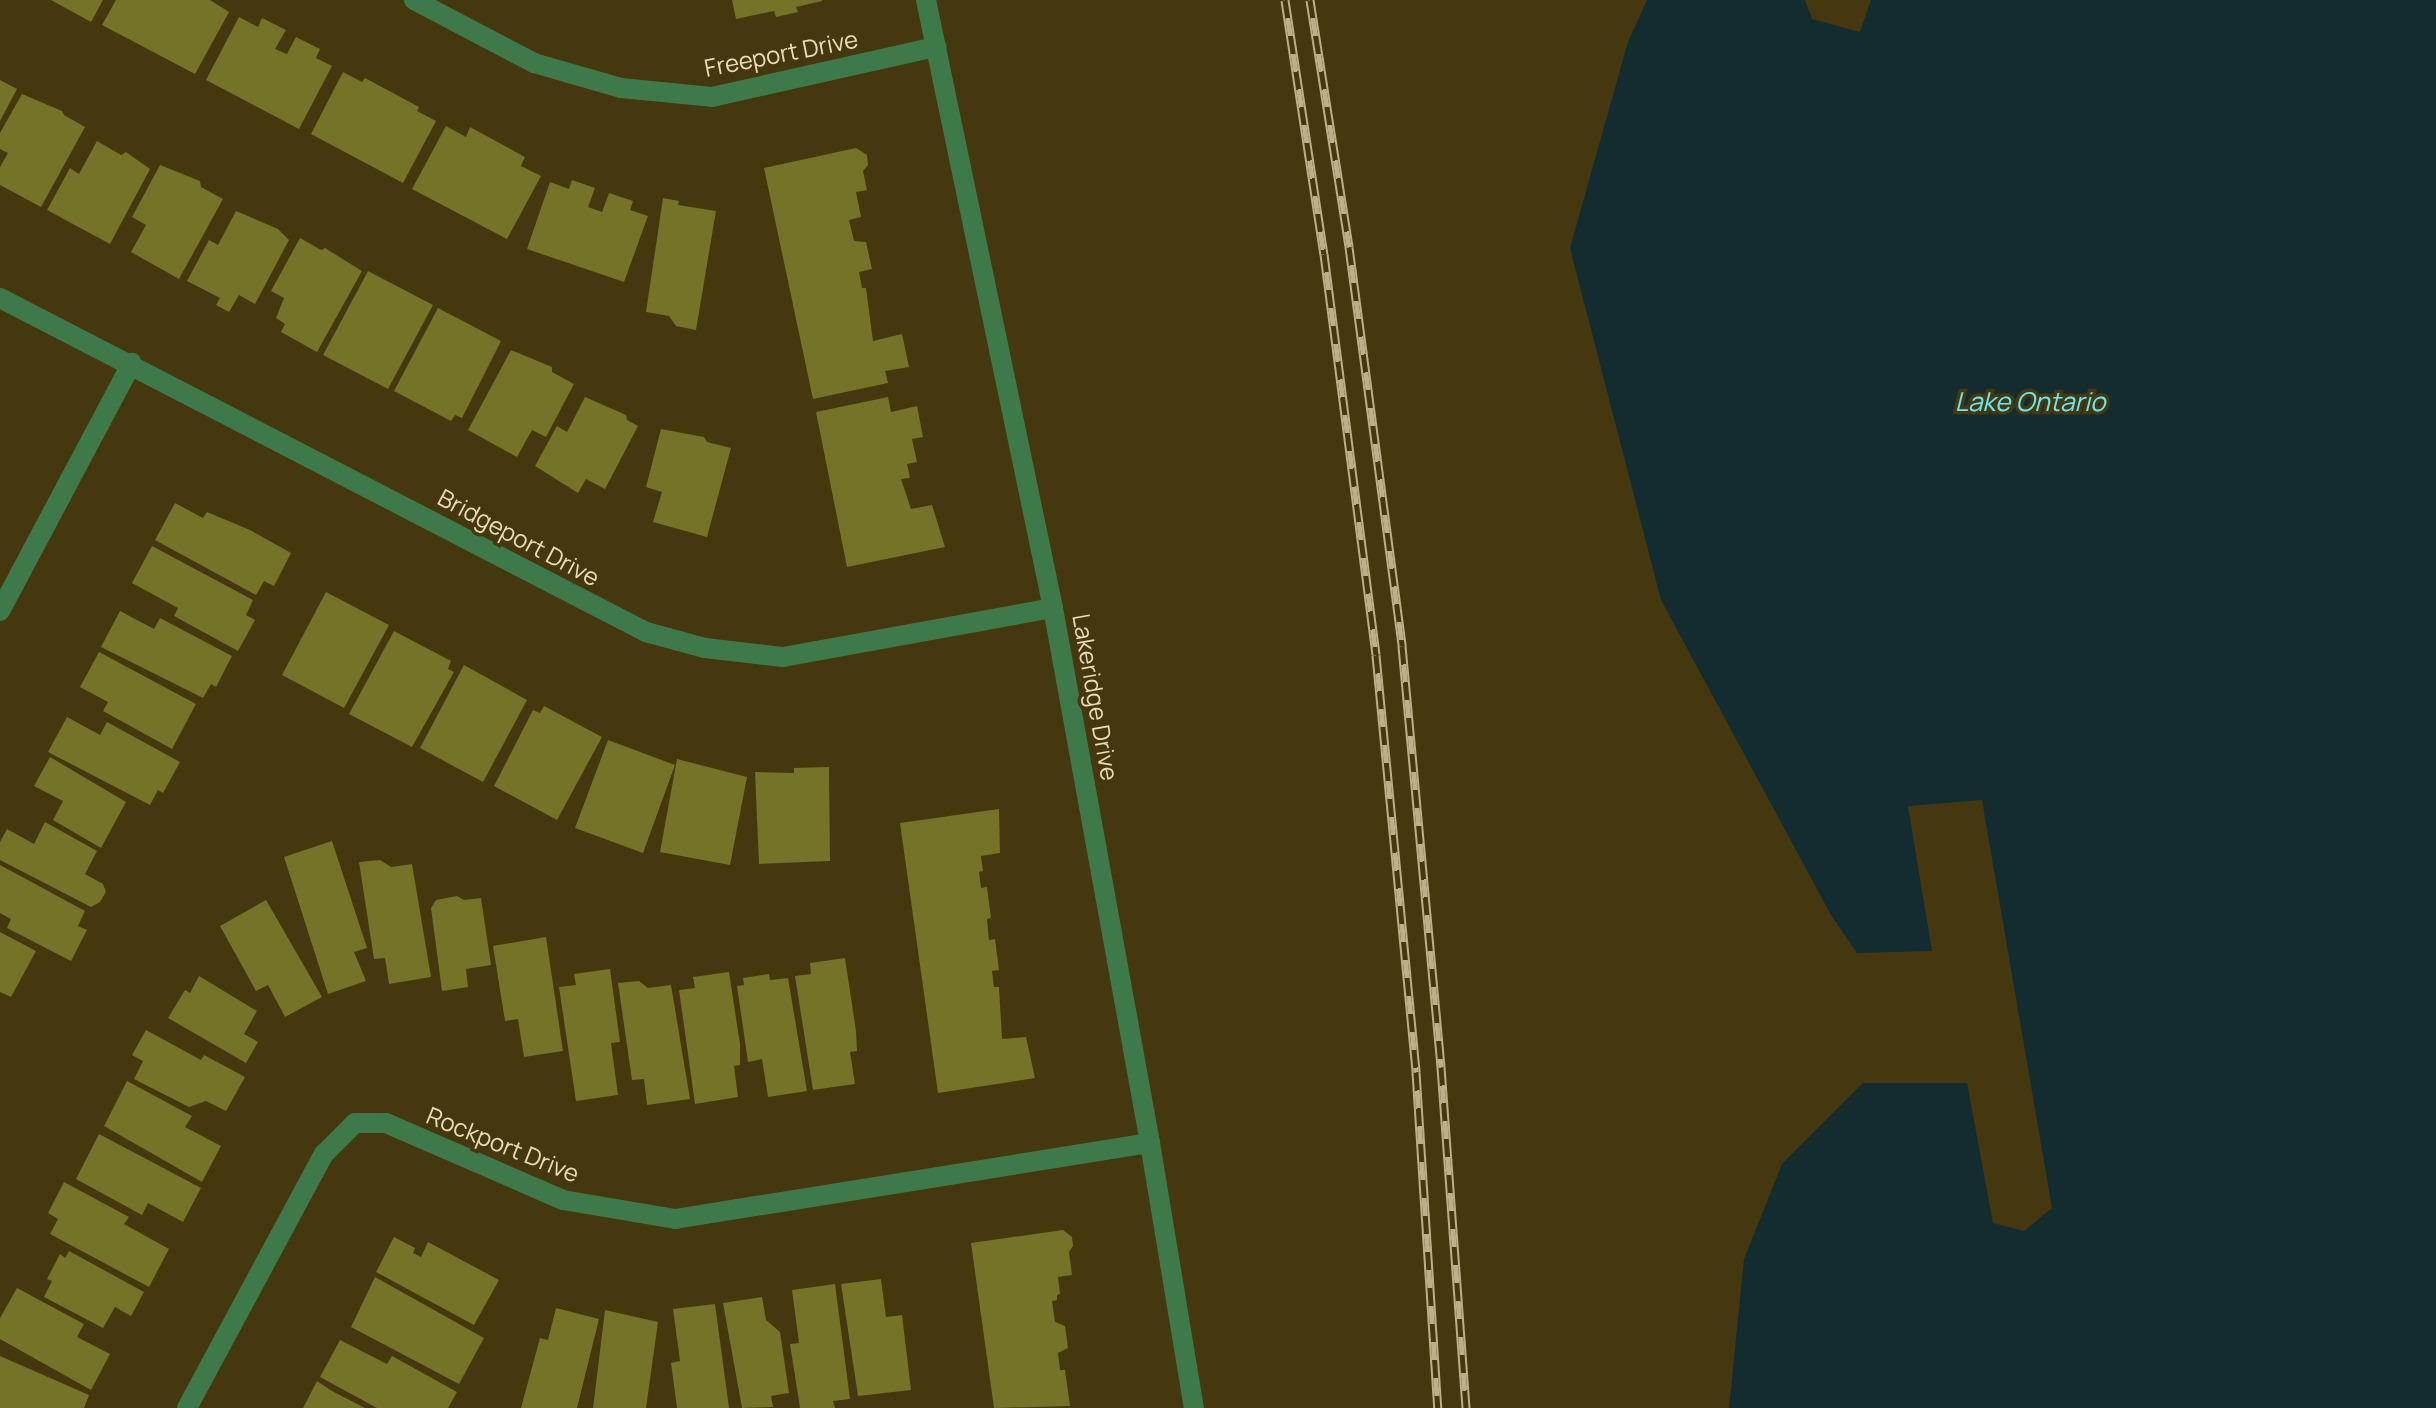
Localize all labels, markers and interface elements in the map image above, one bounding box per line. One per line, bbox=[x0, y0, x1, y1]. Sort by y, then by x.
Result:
street label: Freeport Drive bbox=[702, 24, 860, 82]
water label: Lake Ontario bbox=[1955, 386, 2105, 418]
street label: Bridgeport Drive bbox=[433, 482, 605, 592]
street label: Lakeridge Drive bbox=[1067, 611, 1125, 783]
street label: Rockport Drive bbox=[422, 1100, 584, 1188]

